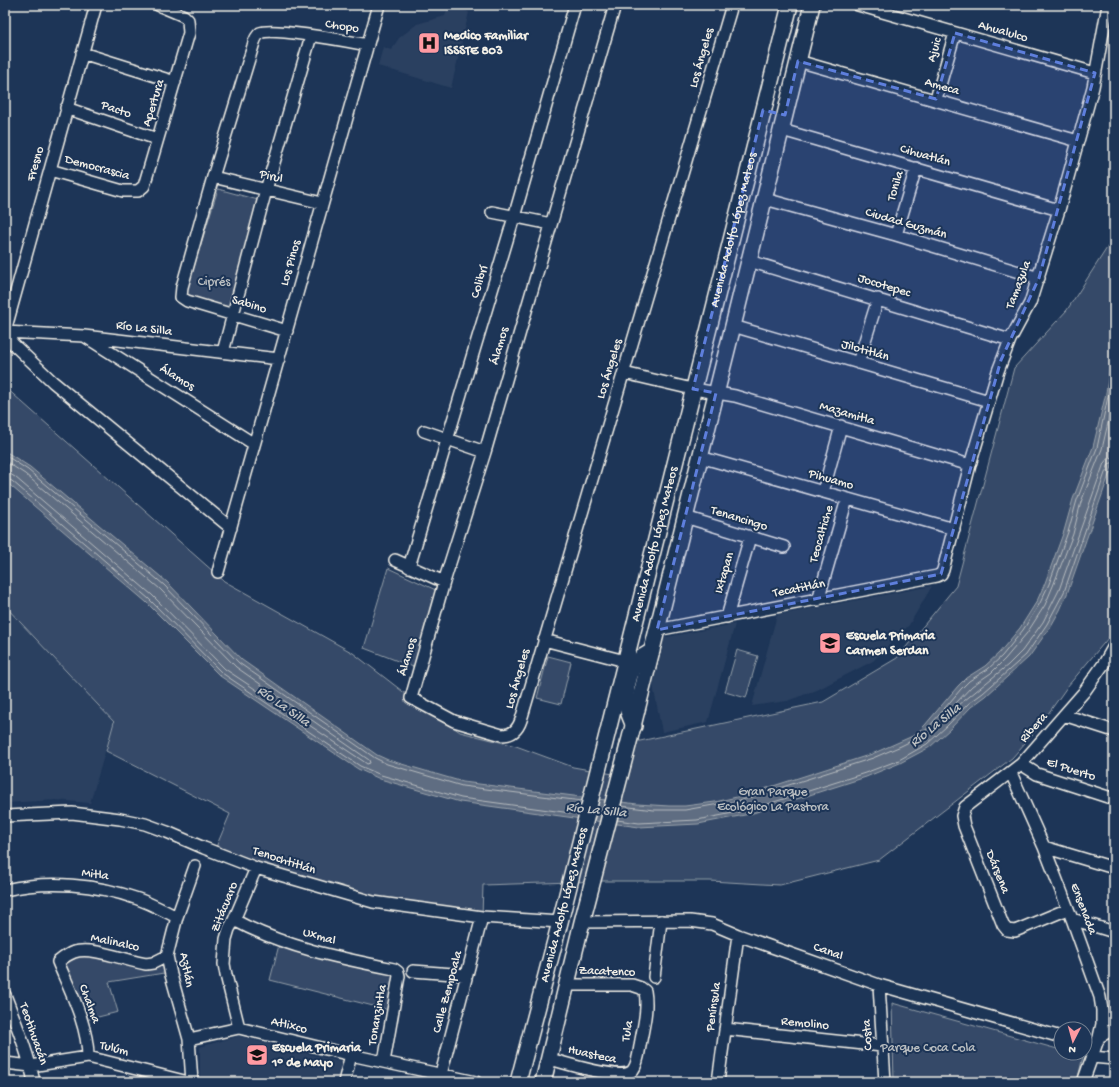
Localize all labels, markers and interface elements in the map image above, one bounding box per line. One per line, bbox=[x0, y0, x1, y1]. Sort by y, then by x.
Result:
street label: Chopo bbox=[324, 17, 360, 37]
street label: Ahualulco bbox=[976, 18, 1030, 46]
street label: Los Ángeles bbox=[685, 25, 718, 90]
place label: Medico Familiar ISSSTE 803 bbox=[444, 29, 529, 59]
hospital icon: Medico Familiar ISSSTE 803 bbox=[416, 30, 442, 56]
street label: Ajuic bbox=[924, 35, 946, 64]
street label: Ameca bbox=[923, 75, 962, 99]
street label: Apertura bbox=[140, 77, 169, 128]
street label: Pacto bbox=[98, 98, 133, 122]
street label: Cihuatlán bbox=[898, 142, 953, 171]
street label: Fresno bbox=[24, 145, 48, 184]
street label: Avenida Adolfo López Mateos bbox=[707, 150, 761, 309]
street label: Democrascia bbox=[62, 152, 132, 184]
street label: Pirul bbox=[257, 167, 284, 187]
street label: Tonila bbox=[884, 168, 908, 204]
street label: Ciudad Guzmán bbox=[863, 205, 949, 243]
street label: Los Pinos bbox=[277, 237, 305, 288]
street label: Tamazula bbox=[1003, 258, 1035, 312]
street label: Colibrí bbox=[468, 263, 492, 300]
street label: Jocotepec bbox=[856, 271, 913, 301]
park label: Ciprés bbox=[198, 275, 231, 290]
street label: Sabino bbox=[230, 293, 269, 317]
street label: Río La Silla bbox=[115, 318, 174, 340]
street label: Álamos bbox=[487, 324, 513, 367]
street label: Los Ángeles bbox=[593, 336, 627, 401]
street label: Jilotitlán bbox=[839, 337, 891, 365]
street label: Álamos bbox=[157, 361, 199, 395]
street label: Mazamitla bbox=[818, 399, 877, 429]
street label: Avenida Adolfo López Mateos bbox=[628, 464, 682, 623]
street label: Pihuamo bbox=[806, 466, 856, 494]
street label: Tenancingo bbox=[708, 503, 770, 535]
street label: Teocaltiche bbox=[806, 503, 837, 565]
street label: Ixtapan bbox=[712, 550, 738, 595]
street label: Tecatitlán bbox=[771, 576, 827, 602]
place label: Escuela Primaria Carmen Serdan bbox=[845, 629, 936, 659]
school or university icon: Escuela Primaria Carmen Serdan bbox=[817, 630, 843, 656]
street label: Álamos bbox=[395, 635, 421, 678]
street label: Los Ángeles bbox=[501, 646, 534, 711]
water label: Río La Silla bbox=[253, 683, 314, 732]
water label: Río La Silla bbox=[907, 700, 966, 752]
street label: Ribera bbox=[1017, 709, 1052, 746]
street label: El Puerto bbox=[1045, 755, 1098, 785]
park label: Gran Parque Ecológico La Pastora bbox=[717, 785, 829, 815]
water label: Río La Silla bbox=[565, 799, 628, 823]
street label: Avenida Adolfo López Mateos bbox=[537, 825, 591, 984]
street label: Tenochtitlán bbox=[249, 843, 318, 879]
street label: Dársena bbox=[981, 847, 1013, 896]
street label: Mitla bbox=[80, 866, 110, 884]
street label: Zitácuaro bbox=[208, 879, 242, 934]
street label: Ensenada bbox=[1066, 881, 1100, 938]
street label: Uxmal bbox=[301, 925, 337, 949]
street label: Malinalco bbox=[89, 931, 141, 956]
street label: Canal bbox=[811, 940, 845, 964]
street label: Calle Zempoala bbox=[430, 948, 466, 1035]
street label: Aztlán bbox=[176, 951, 197, 989]
street label: Zacatenco bbox=[578, 964, 636, 980]
street label: Península bbox=[703, 980, 725, 1034]
street label: Chalma bbox=[75, 982, 104, 1026]
street label: Tonanzintla bbox=[365, 983, 391, 1048]
street label: Teotihuacán bbox=[15, 1000, 51, 1068]
street label: Atlixco bbox=[269, 1014, 309, 1038]
street label: Remolino bbox=[780, 1014, 830, 1034]
street label: Tula bbox=[618, 1018, 638, 1044]
street label: Costa bbox=[859, 1018, 877, 1051]
north arrow bbox=[1053, 1021, 1093, 1061]
street label: Tulúm bbox=[97, 1038, 130, 1060]
place label: Escuela Primaria 1° de Mayo bbox=[271, 1041, 362, 1071]
park label: Parque Coca Cola bbox=[879, 1041, 976, 1056]
school or university icon: Escuela Primaria 1° de Mayo bbox=[244, 1042, 270, 1068]
street label: Huasteca bbox=[566, 1043, 618, 1068]
text: N bbox=[1068, 1043, 1076, 1055]

